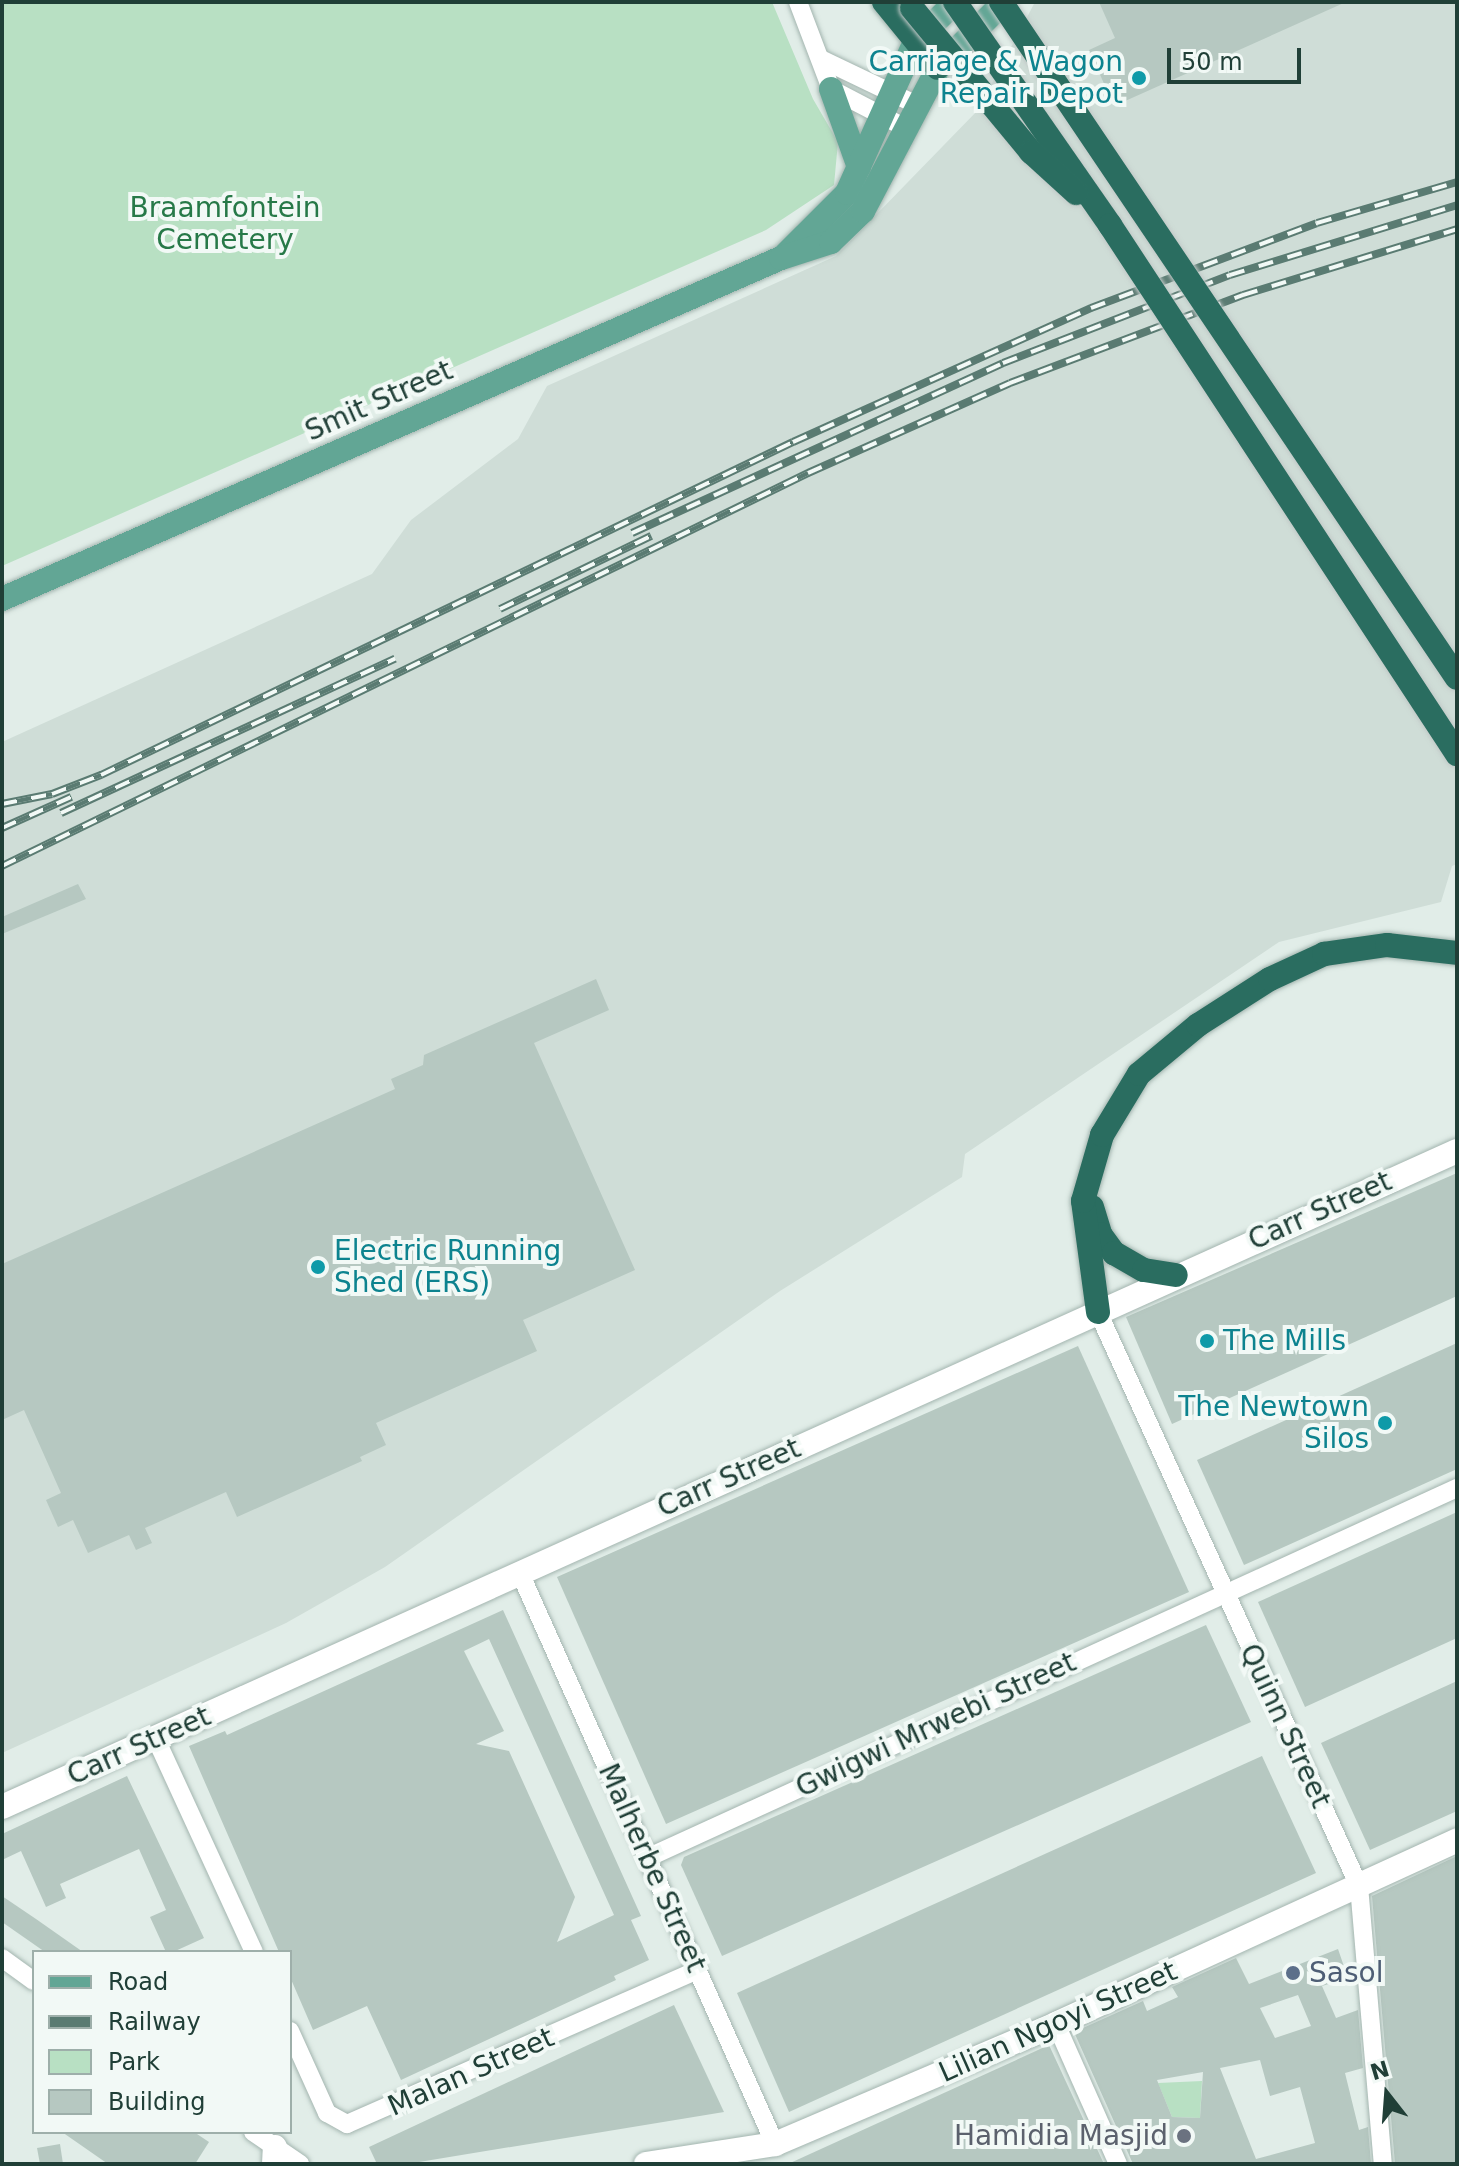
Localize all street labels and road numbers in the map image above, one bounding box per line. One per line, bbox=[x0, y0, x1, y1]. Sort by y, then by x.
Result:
street label: Smit Street bbox=[300, 354, 458, 448]
street label: Carr Street bbox=[1243, 1164, 1397, 1258]
street label: Carr Street bbox=[652, 1431, 806, 1525]
street label: Quinn Street bbox=[1232, 1639, 1338, 1813]
street label: Gwigwi Mrwebi Street bbox=[791, 1645, 1081, 1805]
street label: Carr Street bbox=[62, 1699, 216, 1793]
street label: Malherbe Street bbox=[591, 1759, 713, 1977]
street label: Lilian Ngoyi Street bbox=[934, 1954, 1182, 2090]
street label: Malan Street bbox=[383, 2020, 559, 2124]

